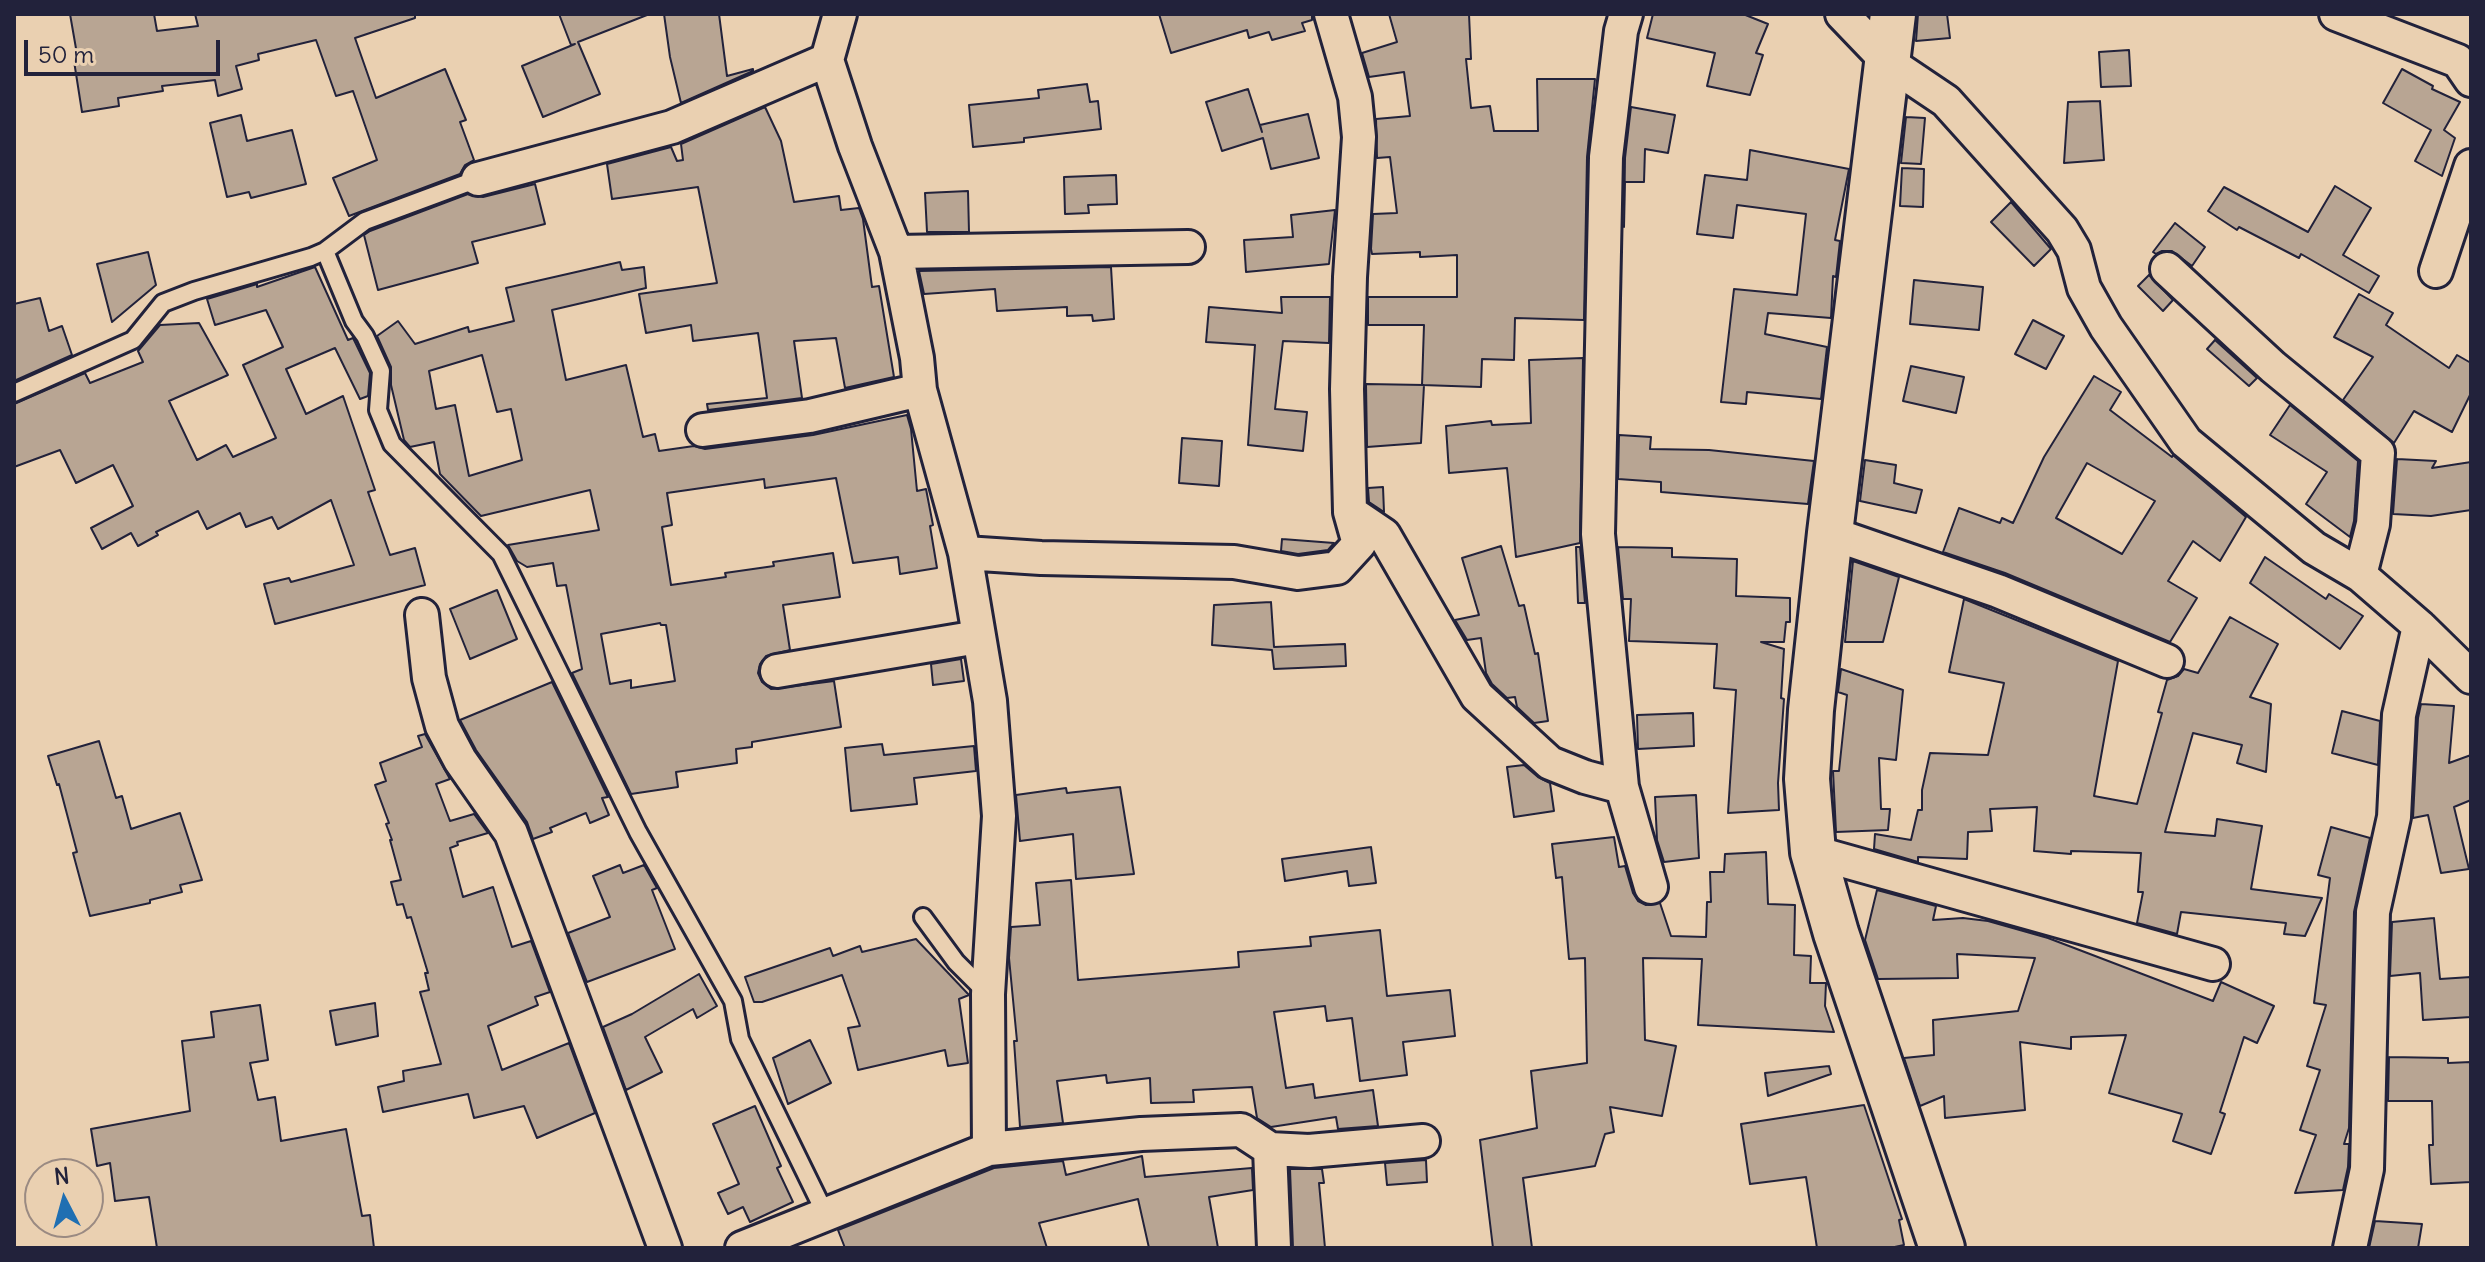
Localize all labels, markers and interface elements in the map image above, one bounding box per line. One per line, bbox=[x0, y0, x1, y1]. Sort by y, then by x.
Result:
scale bar bbox=[28, 24, 224, 74]
text: 50 m bbox=[38, 39, 94, 69]
north arrow bbox=[24, 1158, 104, 1238]
text: N bbox=[53, 1161, 71, 1191]

